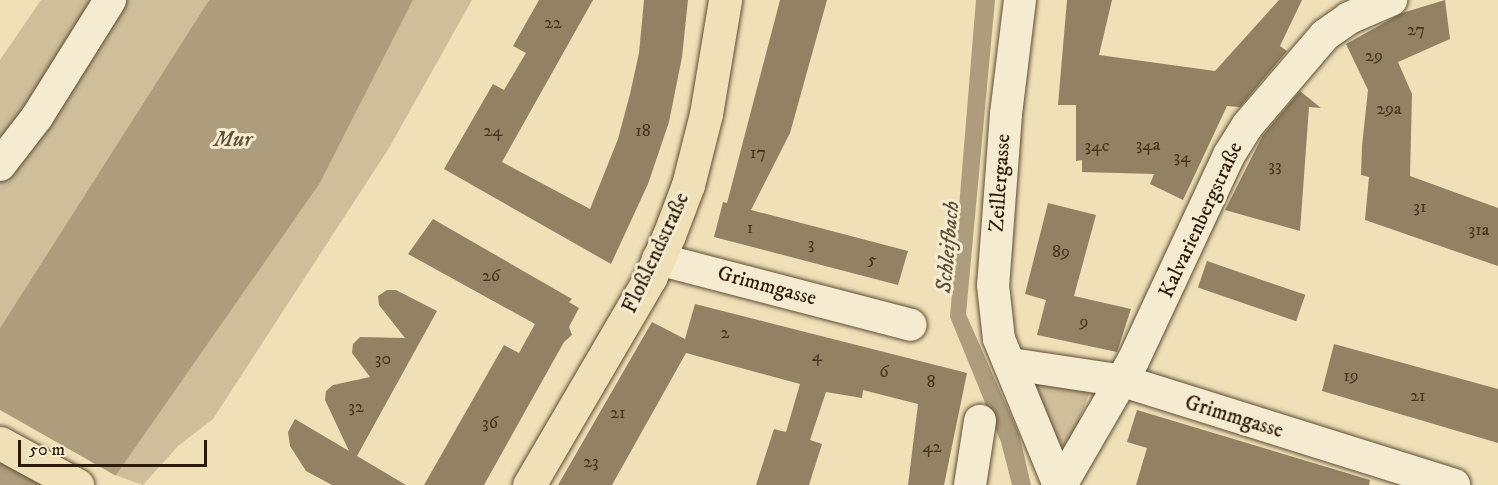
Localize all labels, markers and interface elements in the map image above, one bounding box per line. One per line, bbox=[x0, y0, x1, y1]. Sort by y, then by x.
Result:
house number: 22 bbox=[544, 12, 562, 34]
house number: 27 bbox=[1407, 19, 1425, 41]
house number: 29 bbox=[1365, 45, 1383, 67]
house number: 29a bbox=[1376, 98, 1402, 120]
house number: 24 bbox=[483, 120, 503, 142]
house number: 18 bbox=[635, 120, 651, 142]
water label: Mur bbox=[214, 127, 252, 153]
street label: Zeillergasse bbox=[984, 133, 1016, 233]
house number: 34a bbox=[1136, 134, 1160, 156]
house number: 34c bbox=[1085, 135, 1109, 157]
street label: Kalvarienbergstraße bbox=[1154, 138, 1248, 302]
house number: 17 bbox=[750, 142, 766, 164]
house number: 34 bbox=[1173, 146, 1191, 168]
house number: 33 bbox=[1268, 155, 1282, 177]
street label: Floßlendstraße bbox=[617, 189, 695, 317]
house number: 31 bbox=[1413, 196, 1427, 218]
water label: Schleifbach bbox=[931, 200, 965, 294]
house number: 1 bbox=[747, 217, 753, 239]
house number: 31a bbox=[1469, 219, 1489, 241]
house number: 3 bbox=[808, 233, 814, 255]
house number: 89 bbox=[1052, 241, 1070, 263]
house number: 5 bbox=[868, 249, 876, 271]
street label: Grimmgasse bbox=[715, 261, 819, 311]
house number: 26 bbox=[482, 265, 500, 287]
house number: 9 bbox=[1080, 311, 1088, 333]
house number: 2 bbox=[721, 322, 729, 344]
house number: 4 bbox=[812, 345, 822, 367]
house number: 30 bbox=[375, 348, 391, 370]
house number: 6 bbox=[879, 361, 889, 383]
house number: 19 bbox=[1343, 365, 1359, 387]
house number: 8 bbox=[926, 371, 936, 393]
house number: 21 bbox=[1410, 385, 1426, 407]
street label: Grimmgasse bbox=[1182, 390, 1286, 444]
house number: 32 bbox=[348, 396, 364, 418]
house number: 21 bbox=[610, 402, 626, 424]
house number: 36 bbox=[482, 412, 498, 434]
scale bar bbox=[21, 428, 210, 466]
house number: 42 bbox=[922, 436, 942, 458]
text: 50 m bbox=[29, 439, 65, 461]
house number: 23 bbox=[583, 451, 599, 473]

